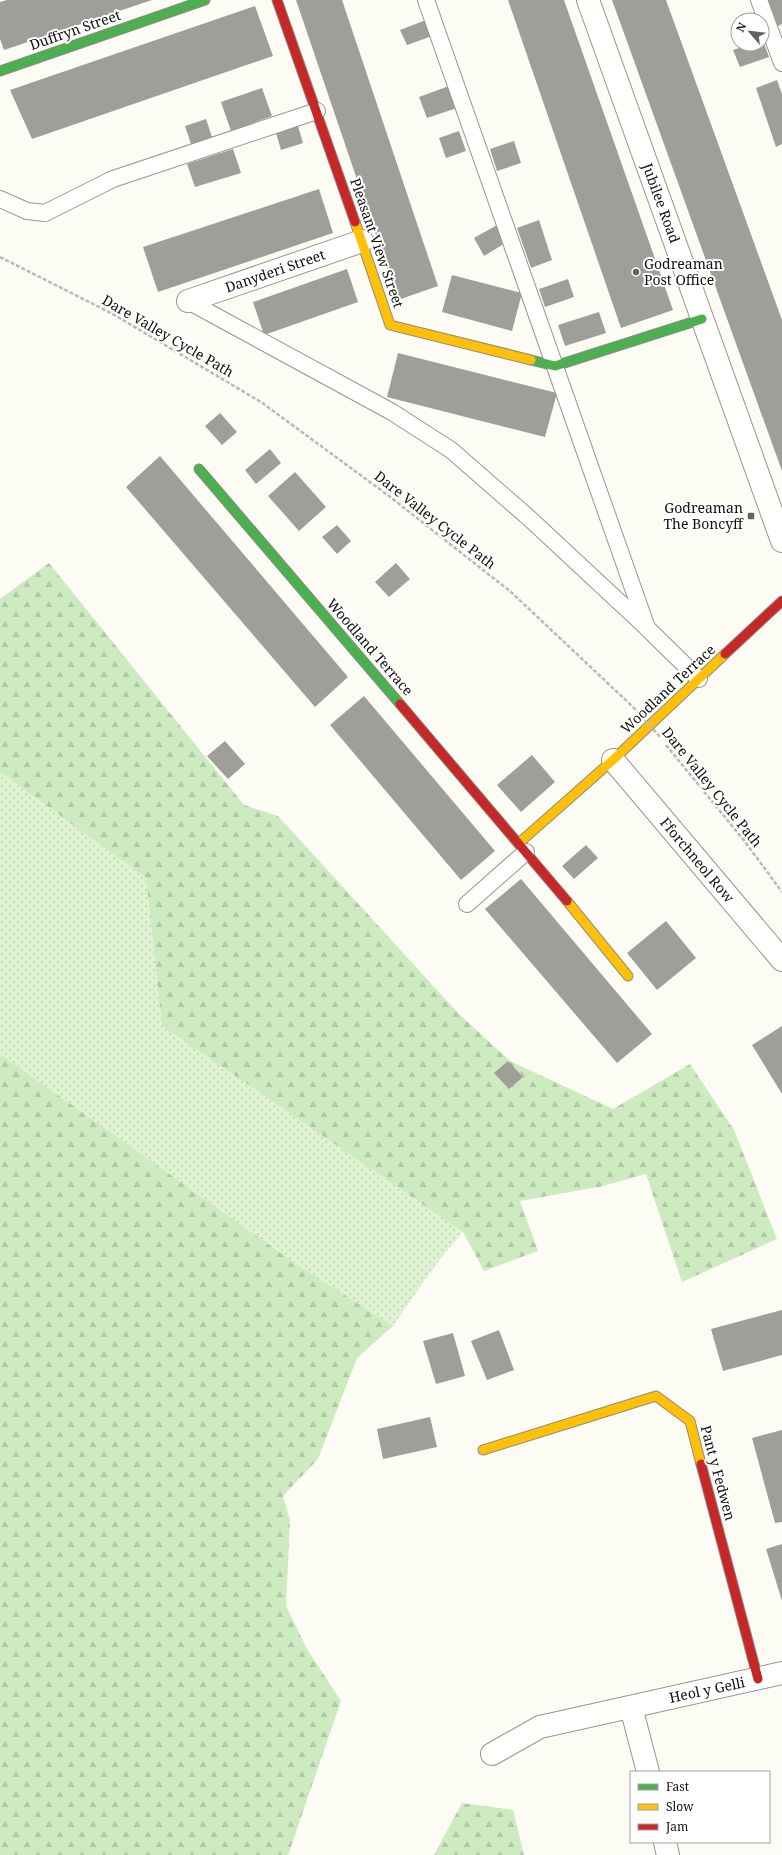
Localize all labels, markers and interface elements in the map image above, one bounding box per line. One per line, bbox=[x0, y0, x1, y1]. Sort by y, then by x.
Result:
street label: Duffryn Street bbox=[27, 5, 123, 54]
north arrow bbox=[730, 12, 770, 52]
text: N bbox=[732, 19, 750, 34]
street label: Jubilee Road bbox=[638, 159, 685, 246]
street label: Pleasant View Street bbox=[346, 175, 409, 310]
street label: Danyderi Street bbox=[222, 245, 327, 297]
place label: Godreaman Post Office bbox=[644, 254, 723, 289]
marker: Godreaman Post Office bbox=[631, 267, 641, 277]
street label: Dare Valley Cycle Path bbox=[99, 290, 238, 381]
street label: Dare Valley Cycle Path bbox=[371, 466, 500, 573]
place label: Godreaman The Boncyff bbox=[663, 498, 744, 533]
marker: Godreaman The Boncyff bbox=[746, 511, 756, 521]
street label: Woodland Terrace bbox=[323, 594, 418, 699]
street label: Woodland Terrace bbox=[616, 640, 719, 737]
street label: Dare Valley Cycle Path bbox=[658, 723, 767, 851]
street label: Fforchneol Row bbox=[656, 813, 739, 907]
street label: Pant y Fedwen bbox=[697, 1423, 740, 1523]
street label: Heol y Gelli bbox=[667, 1672, 747, 1707]
legend bbox=[630, 1771, 770, 1843]
text: Fast bbox=[666, 1778, 689, 1795]
text: Slow bbox=[666, 1798, 694, 1815]
text: Jam bbox=[665, 1818, 688, 1835]

